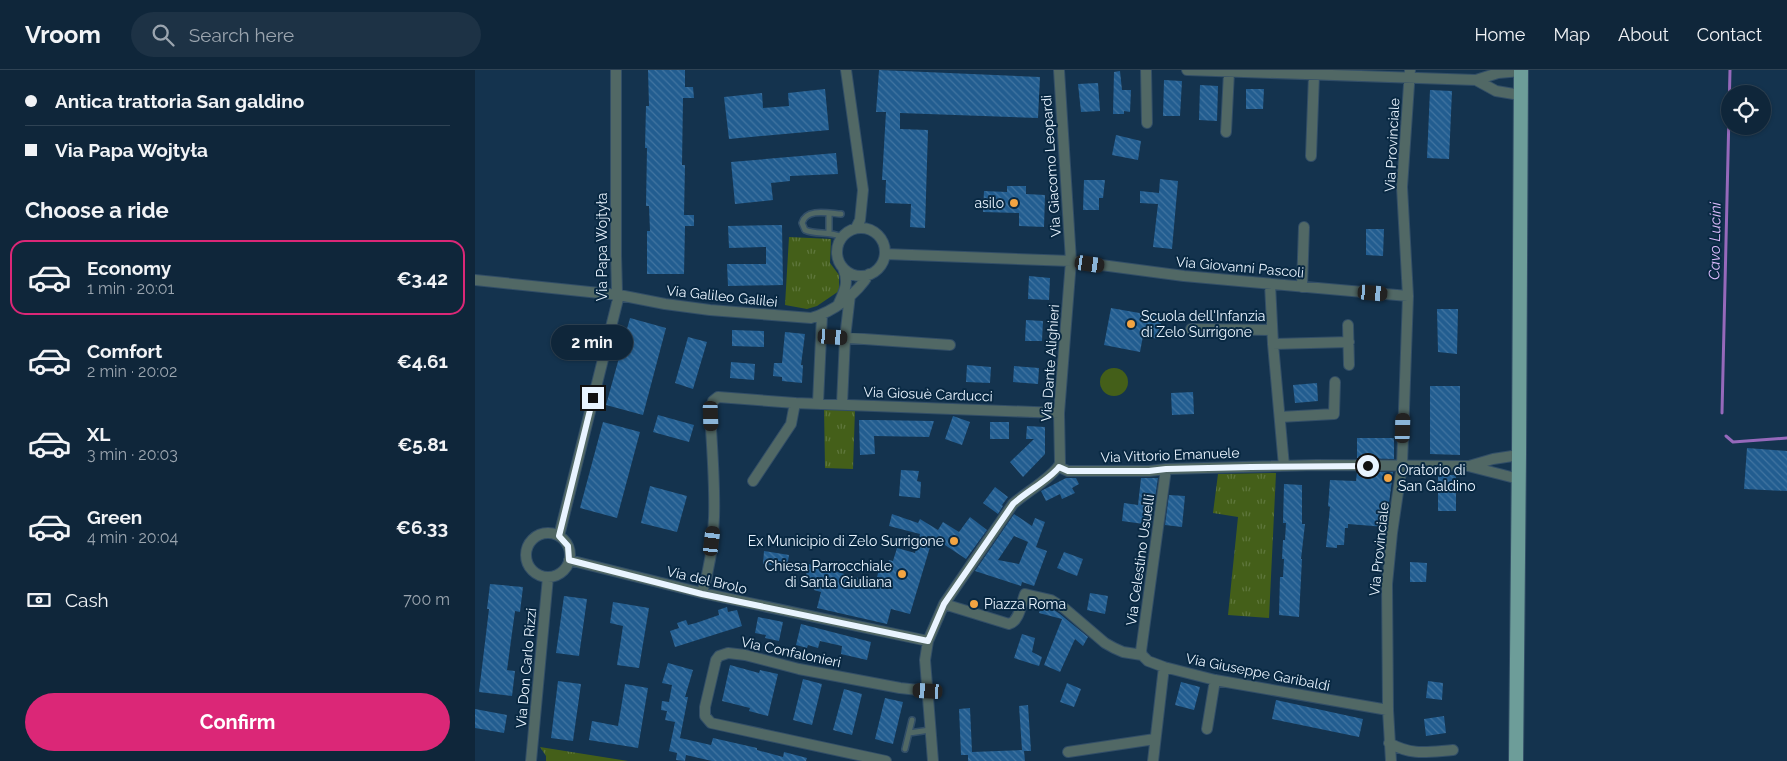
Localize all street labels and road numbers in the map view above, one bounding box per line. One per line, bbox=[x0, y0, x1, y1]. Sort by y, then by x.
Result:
street label: Via Giacomo Leopardi bbox=[1038, 94, 1064, 238]
street label: Via Provinciale bbox=[1382, 97, 1402, 193]
street label: Via Papa Wojtyła bbox=[594, 193, 610, 301]
street label: Via Giovanni Pascoli bbox=[1175, 253, 1305, 281]
street label: Via Galileo Galilei bbox=[666, 282, 778, 310]
street label: Via Dante Alighieri bbox=[1038, 304, 1062, 422]
street label: Via Giosuè Carducci bbox=[863, 384, 993, 404]
street label: Via Vittorio Emanuele bbox=[1100, 445, 1240, 465]
street label: Via Celestino Usuelli bbox=[1123, 493, 1157, 627]
street label: Via Provinciale bbox=[1366, 501, 1392, 597]
street label: Via del Brolo bbox=[665, 563, 749, 597]
street label: Via Don Carlo Rizzi bbox=[513, 607, 539, 729]
street label: Via Confalonieri bbox=[740, 634, 842, 670]
street label: Via Giuseppe Garibaldi bbox=[1184, 650, 1332, 694]

